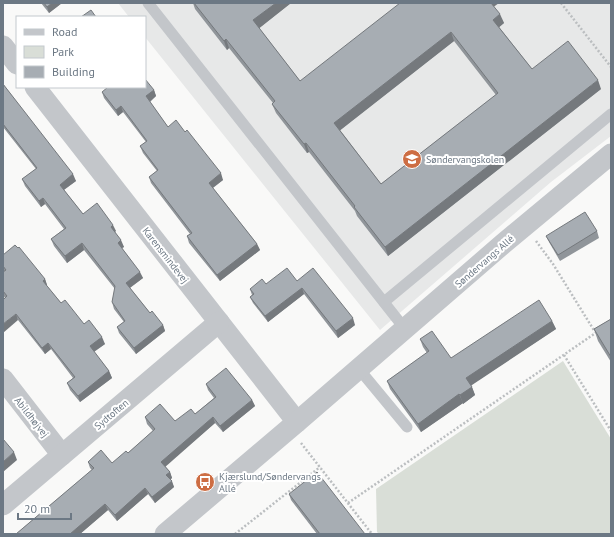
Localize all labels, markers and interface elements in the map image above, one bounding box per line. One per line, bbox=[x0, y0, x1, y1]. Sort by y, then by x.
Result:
legend bbox=[16, 16, 146, 88]
text: Road bbox=[52, 24, 77, 39]
text: Park bbox=[52, 44, 74, 59]
text: Building bbox=[52, 64, 95, 79]
school or university icon: Søndervangskolen bbox=[401, 148, 423, 170]
place label: Søndervangskolen bbox=[426, 153, 504, 166]
street label: Karensmindevej bbox=[140, 225, 192, 286]
street label: Søndervangs Allé bbox=[452, 232, 516, 291]
street label: Abildhøjvej bbox=[12, 394, 52, 440]
street label: Sydtoften bbox=[92, 396, 131, 432]
place label: Kjærslund/Søndervangs Allé bbox=[219, 470, 321, 495]
bus stop icon: Kjærslund/Søndervangs Allé bbox=[194, 471, 216, 493]
scale bar bbox=[18, 495, 71, 521]
text: 20 m bbox=[24, 501, 50, 516]

